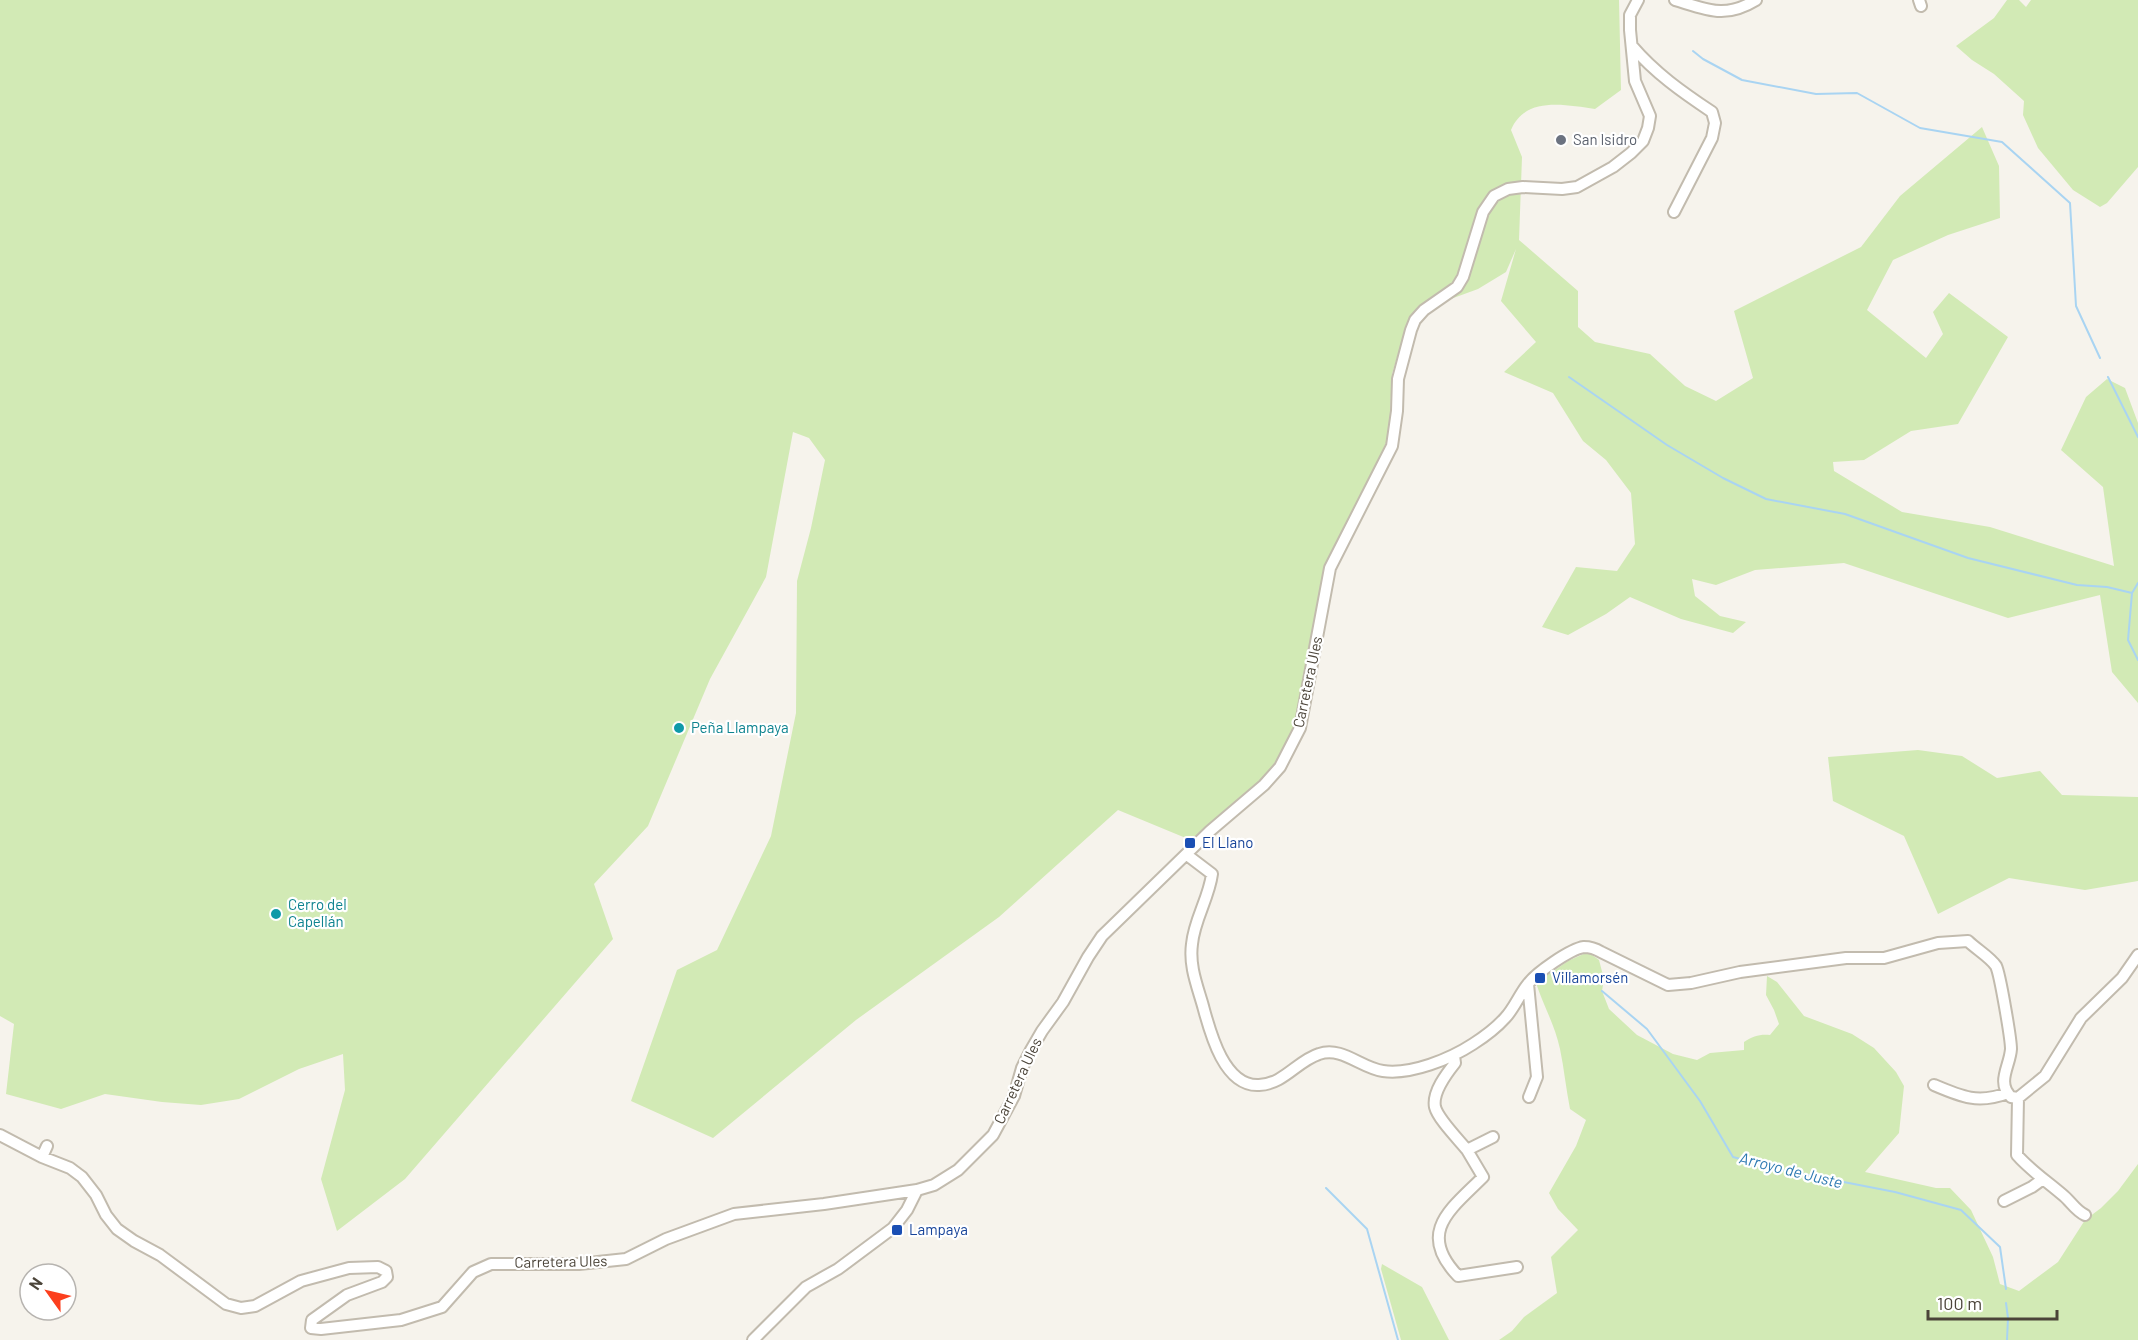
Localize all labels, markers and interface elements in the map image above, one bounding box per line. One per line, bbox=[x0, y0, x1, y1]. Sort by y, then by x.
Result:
place label: San Isidro bbox=[1573, 130, 1637, 148]
marker: San Isidro bbox=[1554, 133, 1568, 147]
street label: Carretera Ules bbox=[1289, 634, 1325, 729]
place label: Peña Llampaya bbox=[691, 718, 789, 736]
marker: Peña Llampaya bbox=[672, 721, 686, 735]
place label: El Llano bbox=[1202, 833, 1253, 851]
marker: El Llano bbox=[1183, 836, 1197, 850]
place label: Cerro del Capellán bbox=[288, 895, 347, 930]
marker: Cerro del Capellán bbox=[269, 907, 283, 921]
place label: Villamorsén bbox=[1552, 968, 1628, 986]
marker: Villamorsén bbox=[1533, 971, 1547, 985]
street label: Carretera Ules bbox=[989, 1035, 1045, 1127]
water label: Arroyo de Juste bbox=[1738, 1148, 1845, 1191]
place label: Lampaya bbox=[909, 1220, 968, 1238]
marker: Lampaya bbox=[890, 1223, 904, 1237]
street label: Carretera Ules bbox=[514, 1251, 608, 1271]
north arrow bbox=[18, 1262, 78, 1322]
text: N bbox=[24, 1274, 46, 1293]
scale bar bbox=[1928, 1283, 2057, 1321]
text: 100 m bbox=[1937, 1292, 1982, 1314]

